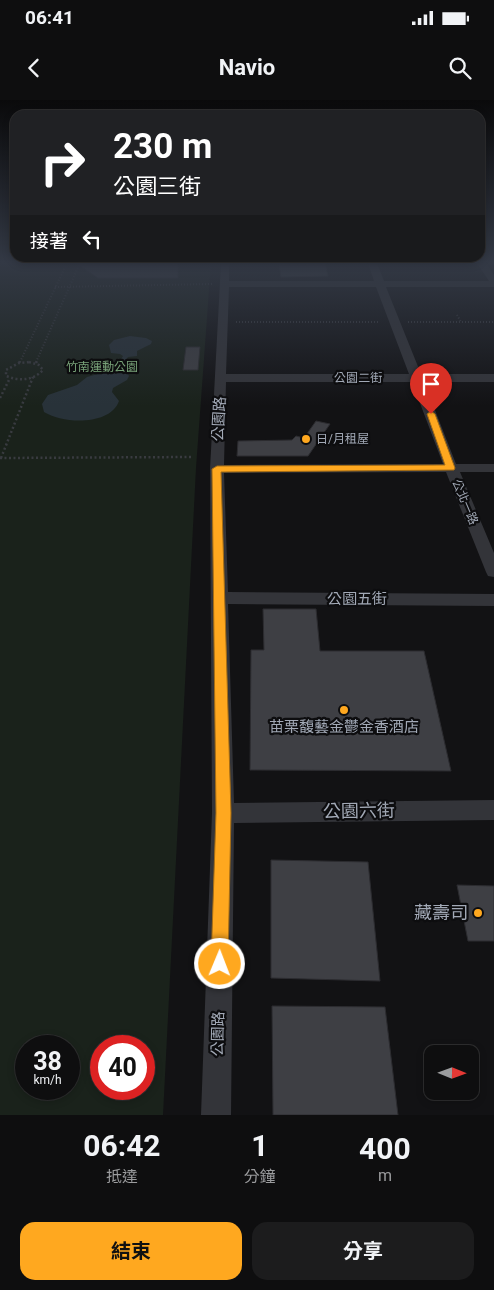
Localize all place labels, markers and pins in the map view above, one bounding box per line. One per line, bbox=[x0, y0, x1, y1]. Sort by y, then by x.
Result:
pin bbox=[410, 363, 452, 414]
place label: 日/月租屋 bbox=[316, 432, 369, 446]
marker: 日/月租屋 bbox=[300, 433, 312, 445]
marker: 苗栗馥藝金鬱金香酒店 bbox=[338, 704, 350, 716]
place label: 苗栗馥藝金鬱金香酒店 bbox=[269, 718, 419, 736]
place label: 藏壽司 bbox=[414, 902, 468, 923]
marker: 藏壽司 bbox=[472, 907, 484, 919]

